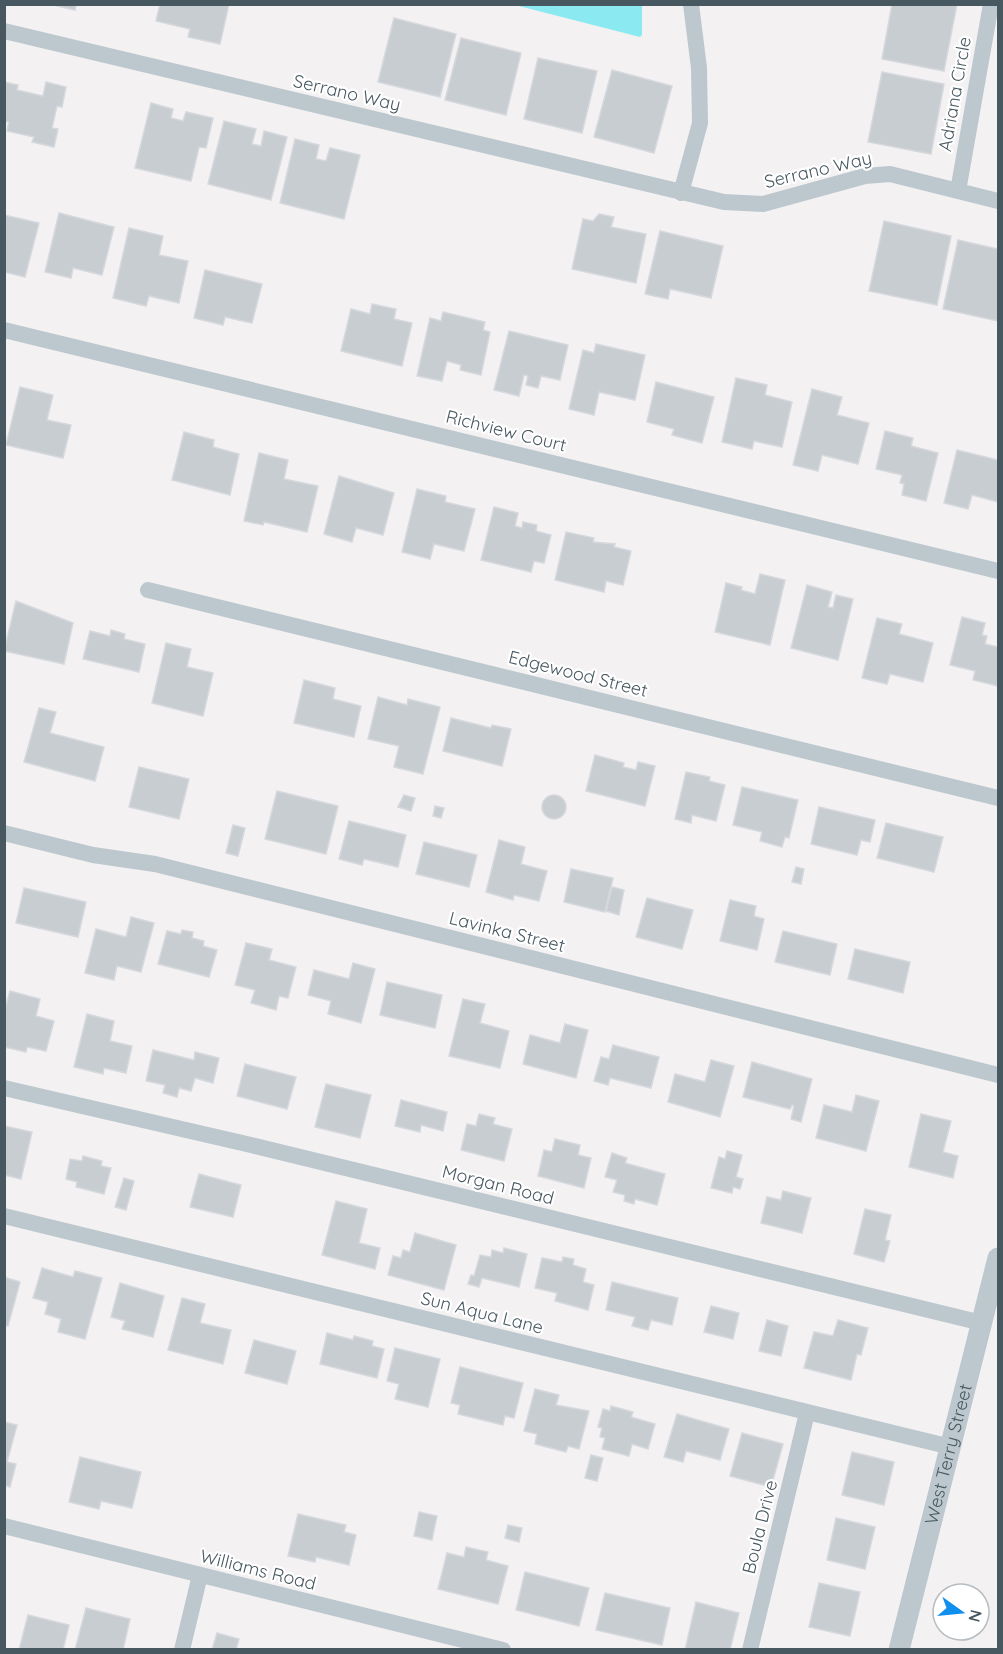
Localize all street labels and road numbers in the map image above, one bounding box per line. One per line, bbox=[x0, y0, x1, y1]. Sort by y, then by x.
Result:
street label: Adriana Circle bbox=[933, 35, 976, 153]
street label: Serrano Way bbox=[291, 69, 403, 116]
street label: Serrano Way bbox=[762, 146, 874, 193]
street label: Richview Court bbox=[444, 404, 569, 457]
street label: Edgewood Street bbox=[506, 645, 650, 702]
street label: Lavinka Street bbox=[447, 906, 567, 957]
street label: Morgan Road bbox=[440, 1160, 556, 1210]
street label: Sun Aqua Lane bbox=[419, 1286, 546, 1339]
street label: West Terry Street bbox=[919, 1381, 977, 1527]
street label: Boula Drive bbox=[737, 1477, 782, 1576]
street label: Williams Road bbox=[198, 1544, 318, 1595]

